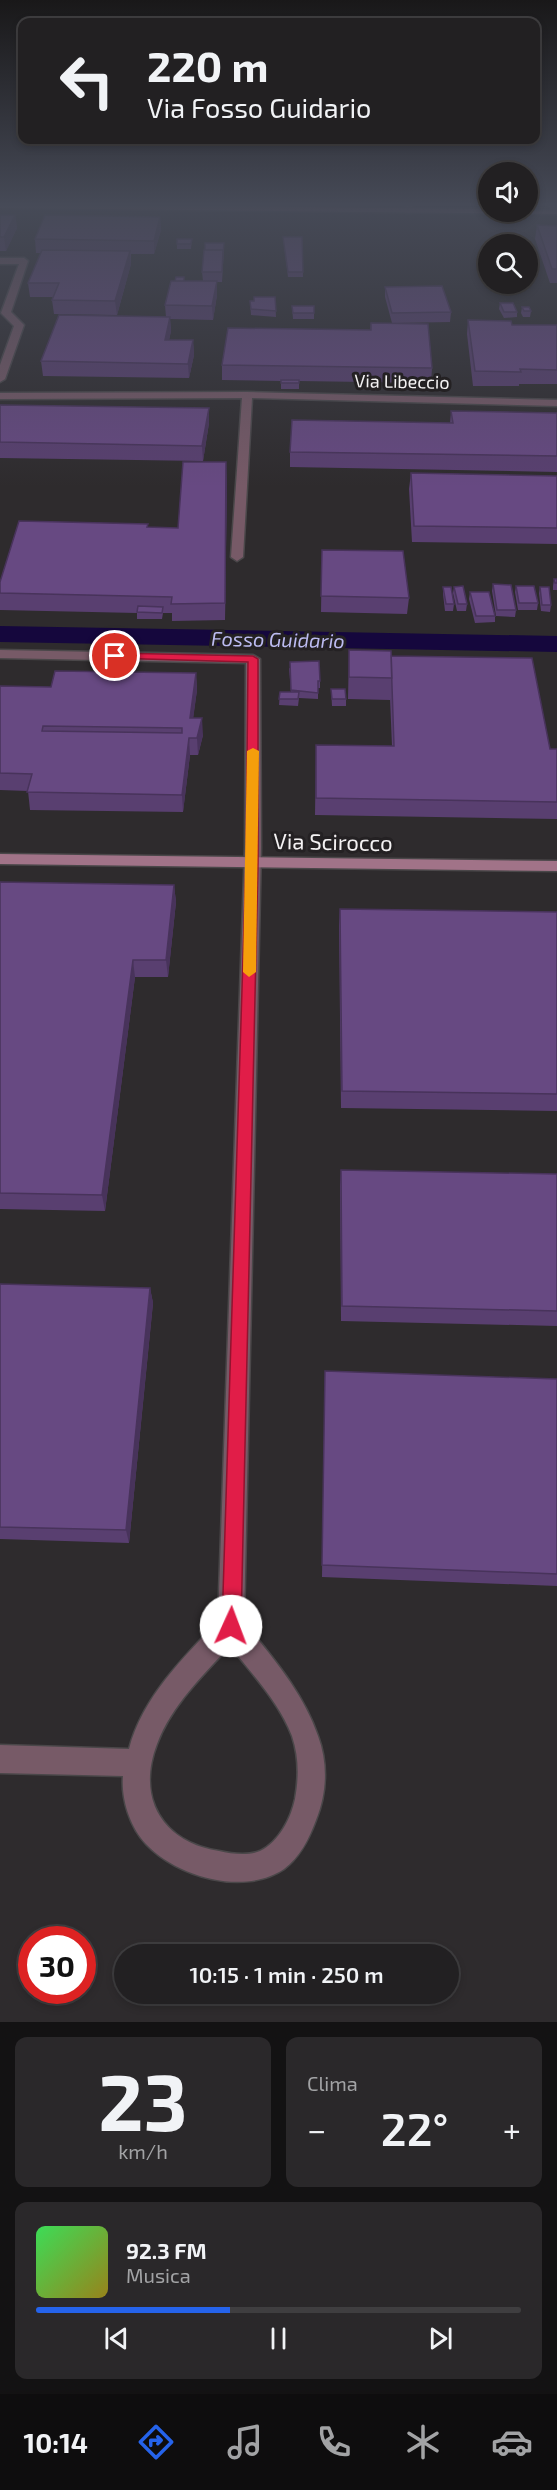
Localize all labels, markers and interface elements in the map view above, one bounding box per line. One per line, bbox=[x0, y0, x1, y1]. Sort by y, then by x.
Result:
text: 220 m bbox=[147, 40, 268, 90]
icon: left bbox=[48, 42, 126, 120]
text: Via Fosso Guidario bbox=[147, 91, 371, 123]
map controls bbox=[478, 162, 538, 294]
button: sound bbox=[478, 162, 538, 222]
button: search bbox=[478, 234, 538, 294]
street label: Via Libeccio bbox=[354, 369, 450, 393]
water label: Fosso Guidario bbox=[211, 626, 345, 652]
pin bbox=[89, 630, 140, 681]
icon: arrive bbox=[98, 639, 131, 672]
street label: Via Scirocco bbox=[273, 827, 393, 855]
position arrow bbox=[199, 1594, 263, 1658]
speed limit sign: 30 bbox=[18, 1926, 96, 2004]
text: 10:15 · 1 min · 250 m bbox=[189, 1961, 384, 1987]
text: 23 bbox=[98, 2053, 188, 2147]
text: Clima bbox=[307, 2071, 358, 2095]
text: 22° bbox=[381, 2101, 448, 2155]
text: − bbox=[307, 2109, 326, 2149]
text: + bbox=[503, 2109, 521, 2149]
text: km/h bbox=[118, 2139, 168, 2163]
text: 92.3 FM bbox=[126, 2237, 207, 2263]
text: Musica bbox=[126, 2263, 191, 2287]
icon: previous bbox=[100, 2322, 133, 2355]
icon: pause bbox=[262, 2322, 295, 2355]
icon: next bbox=[424, 2322, 457, 2355]
icon: directions bbox=[135, 2421, 177, 2463]
icon: music bbox=[224, 2421, 266, 2463]
icon: phone bbox=[313, 2421, 355, 2463]
icon: climate bbox=[402, 2421, 444, 2463]
icon: car bbox=[491, 2421, 533, 2463]
text: 10:14 bbox=[24, 2426, 88, 2458]

